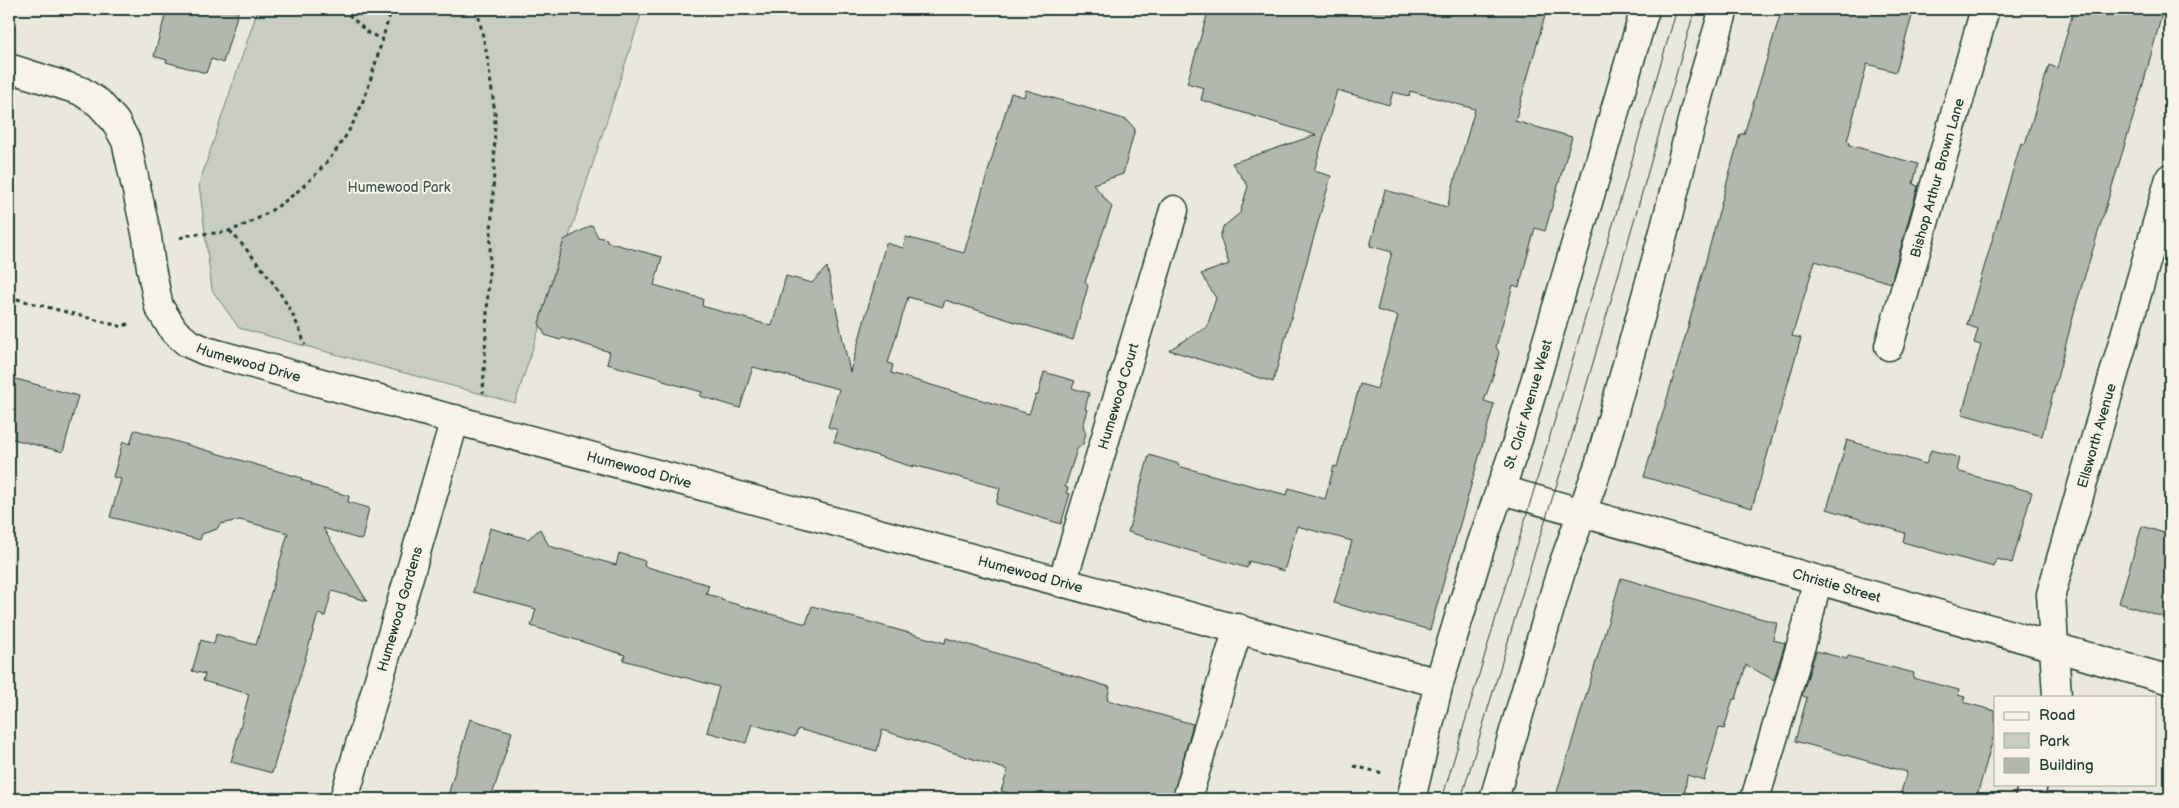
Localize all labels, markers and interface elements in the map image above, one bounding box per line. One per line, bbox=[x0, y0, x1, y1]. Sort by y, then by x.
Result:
street label: Bishop Arthur Brown Lane bbox=[1906, 96, 1968, 259]
park label: Humewood Park bbox=[348, 179, 451, 196]
street label: St. Clair Avenue West bbox=[1500, 337, 1556, 471]
street label: Humewood Drive bbox=[194, 339, 303, 385]
street label: Humewood Court bbox=[1094, 340, 1142, 451]
street label: Ellsworth Avenue bbox=[2073, 381, 2119, 490]
street label: Humewood Drive bbox=[585, 447, 694, 491]
street label: Humewood Gardens bbox=[373, 544, 426, 673]
street label: Humewood Drive bbox=[976, 552, 1085, 596]
street label: Christie Street bbox=[1791, 565, 1883, 606]
legend bbox=[1994, 696, 2156, 786]
text: Road bbox=[2039, 706, 2075, 725]
text: Park bbox=[2039, 732, 2070, 751]
text: Building bbox=[2039, 756, 2094, 775]

